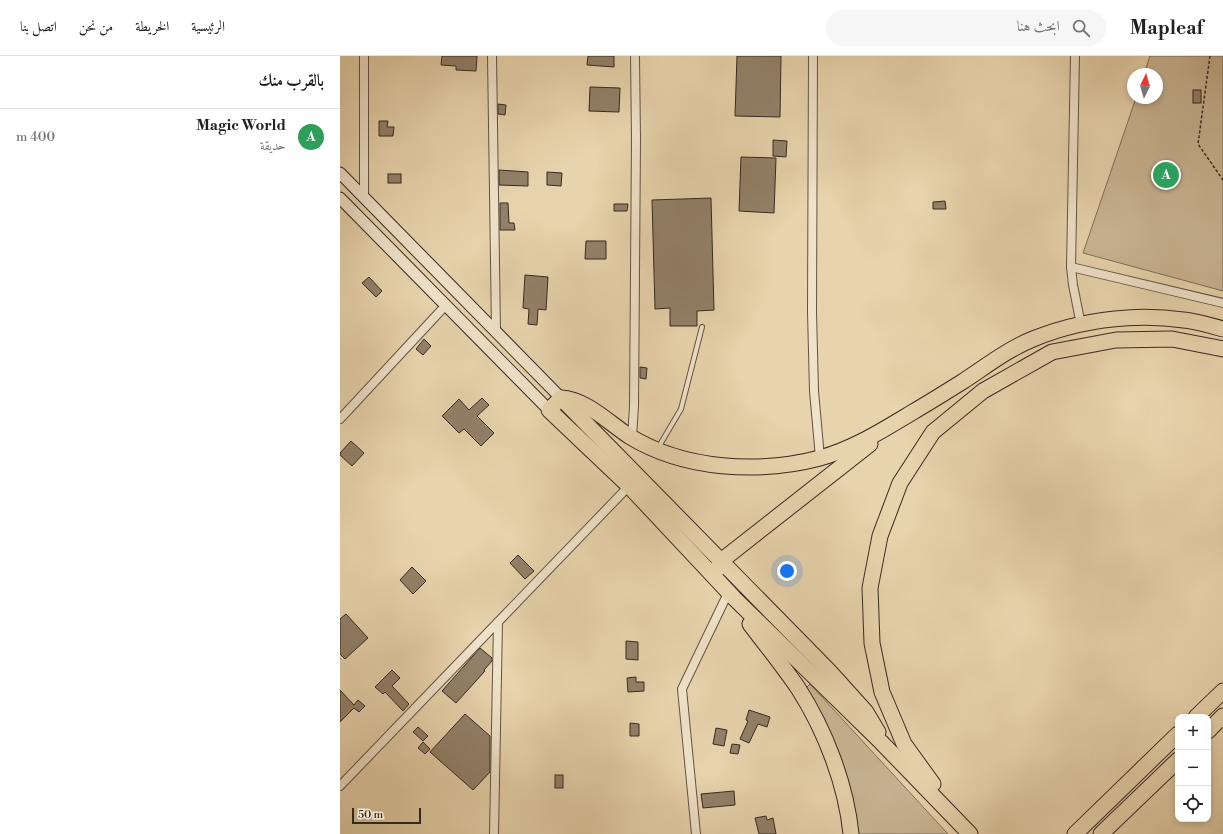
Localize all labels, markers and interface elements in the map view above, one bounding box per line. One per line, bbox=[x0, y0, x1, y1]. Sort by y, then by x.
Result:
search box bbox=[826, 10, 1106, 46]
text: Mapleaf bbox=[1130, 16, 1203, 40]
text: ابحث هنا bbox=[1017, 17, 1060, 36]
icon: search bbox=[1070, 17, 1092, 39]
text: اتصل بنا bbox=[20, 18, 57, 36]
text: من نحن bbox=[79, 18, 113, 36]
text: الخريطة bbox=[135, 18, 169, 36]
text: الرئيسية bbox=[191, 18, 225, 36]
north arrow bbox=[1127, 68, 1163, 104]
text: بالقرب منك bbox=[258, 70, 324, 92]
text: Magic World bbox=[196, 116, 286, 135]
text: 400 m bbox=[16, 129, 55, 145]
text: A bbox=[306, 129, 316, 145]
text: حديقة bbox=[260, 138, 286, 154]
pin: A bbox=[1153, 160, 1179, 190]
your location bbox=[777, 561, 797, 581]
map controls bbox=[1175, 714, 1211, 822]
button: + bbox=[1175, 714, 1211, 750]
button: − bbox=[1175, 750, 1211, 786]
button: locate bbox=[1175, 786, 1211, 822]
scale bar bbox=[352, 806, 421, 825]
text: 50 m bbox=[358, 808, 383, 822]

